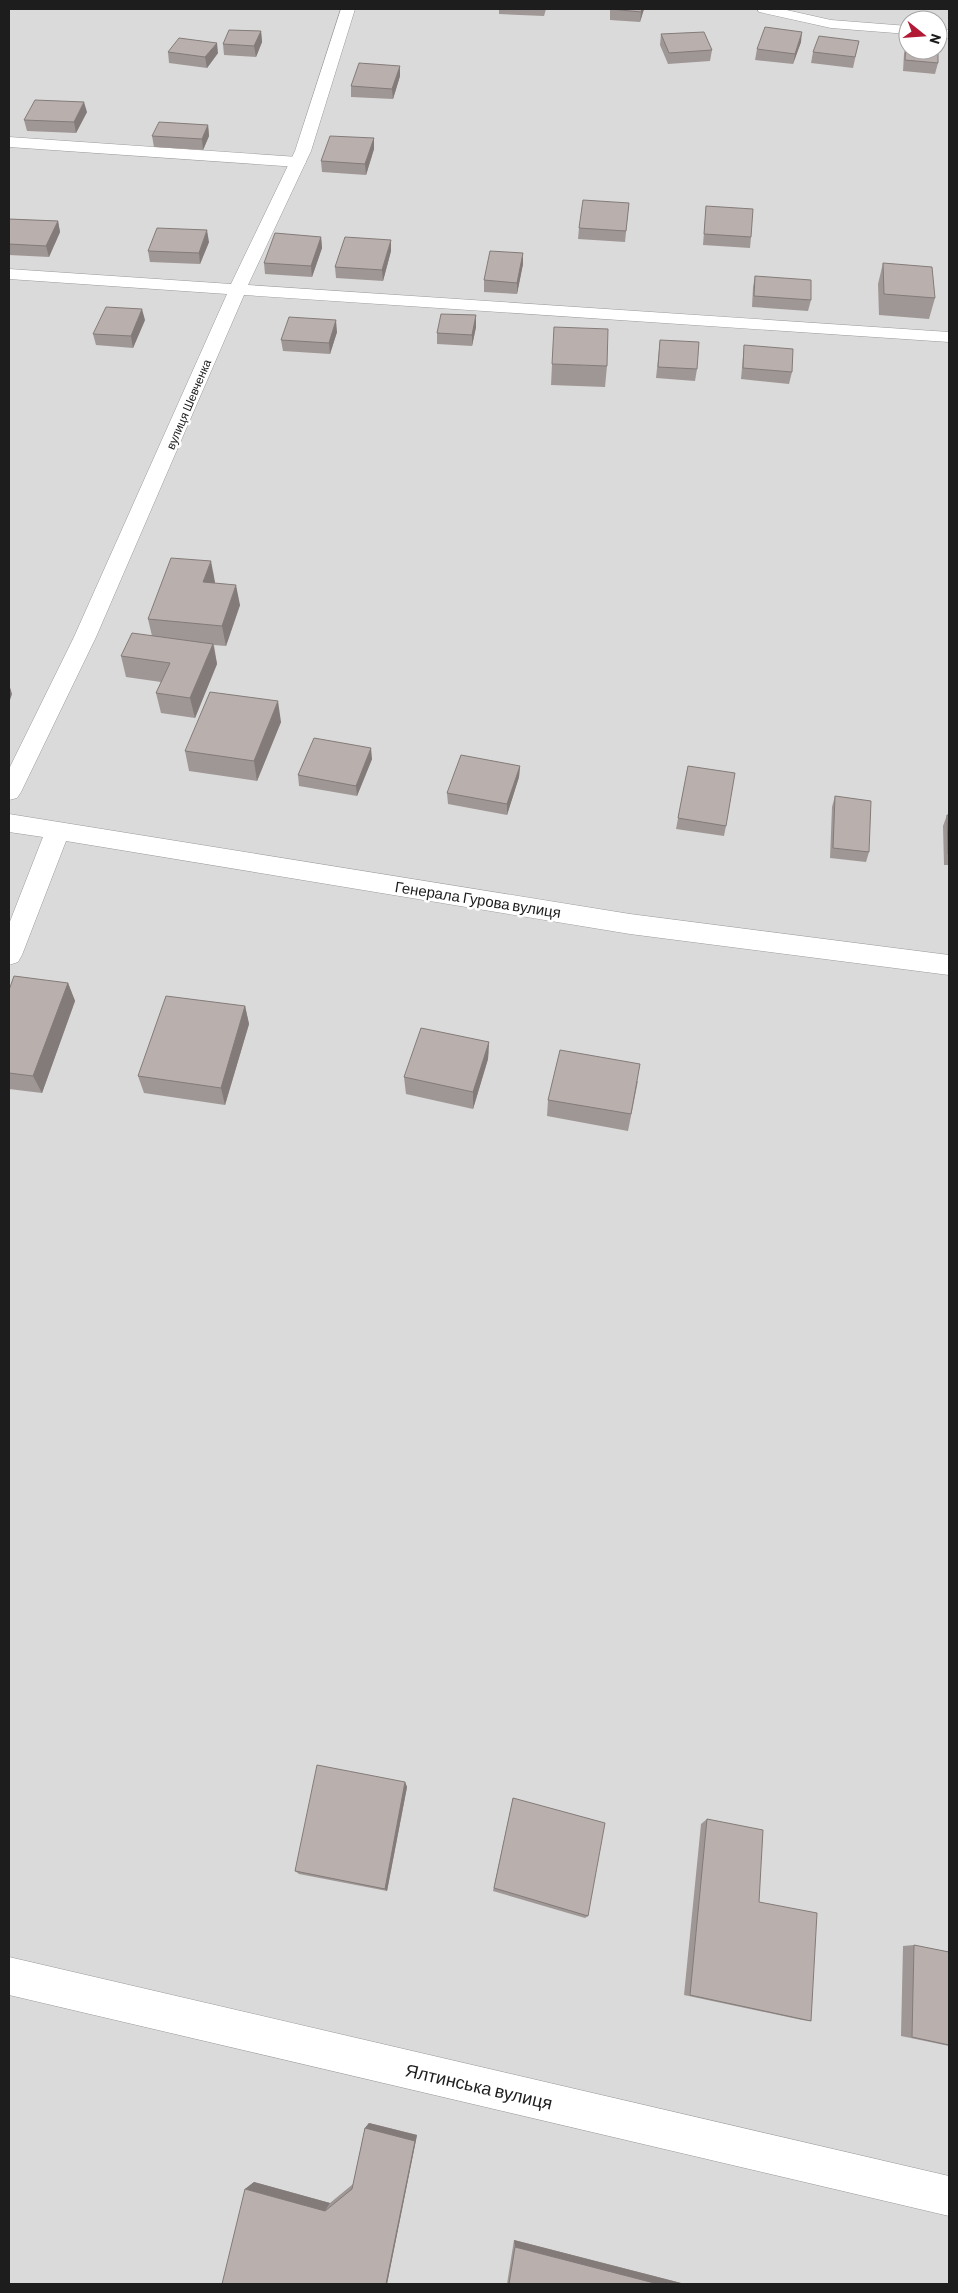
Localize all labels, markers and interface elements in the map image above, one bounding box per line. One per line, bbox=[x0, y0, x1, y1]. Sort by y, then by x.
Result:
north arrow bbox=[898, 10, 948, 60]
text: N bbox=[926, 32, 945, 46]
street label: вулиця Шевченка bbox=[163, 357, 214, 452]
street label: Генерала Гурова вулиця bbox=[394, 877, 562, 921]
street label: Ялтинська вулиця bbox=[403, 2058, 555, 2114]

